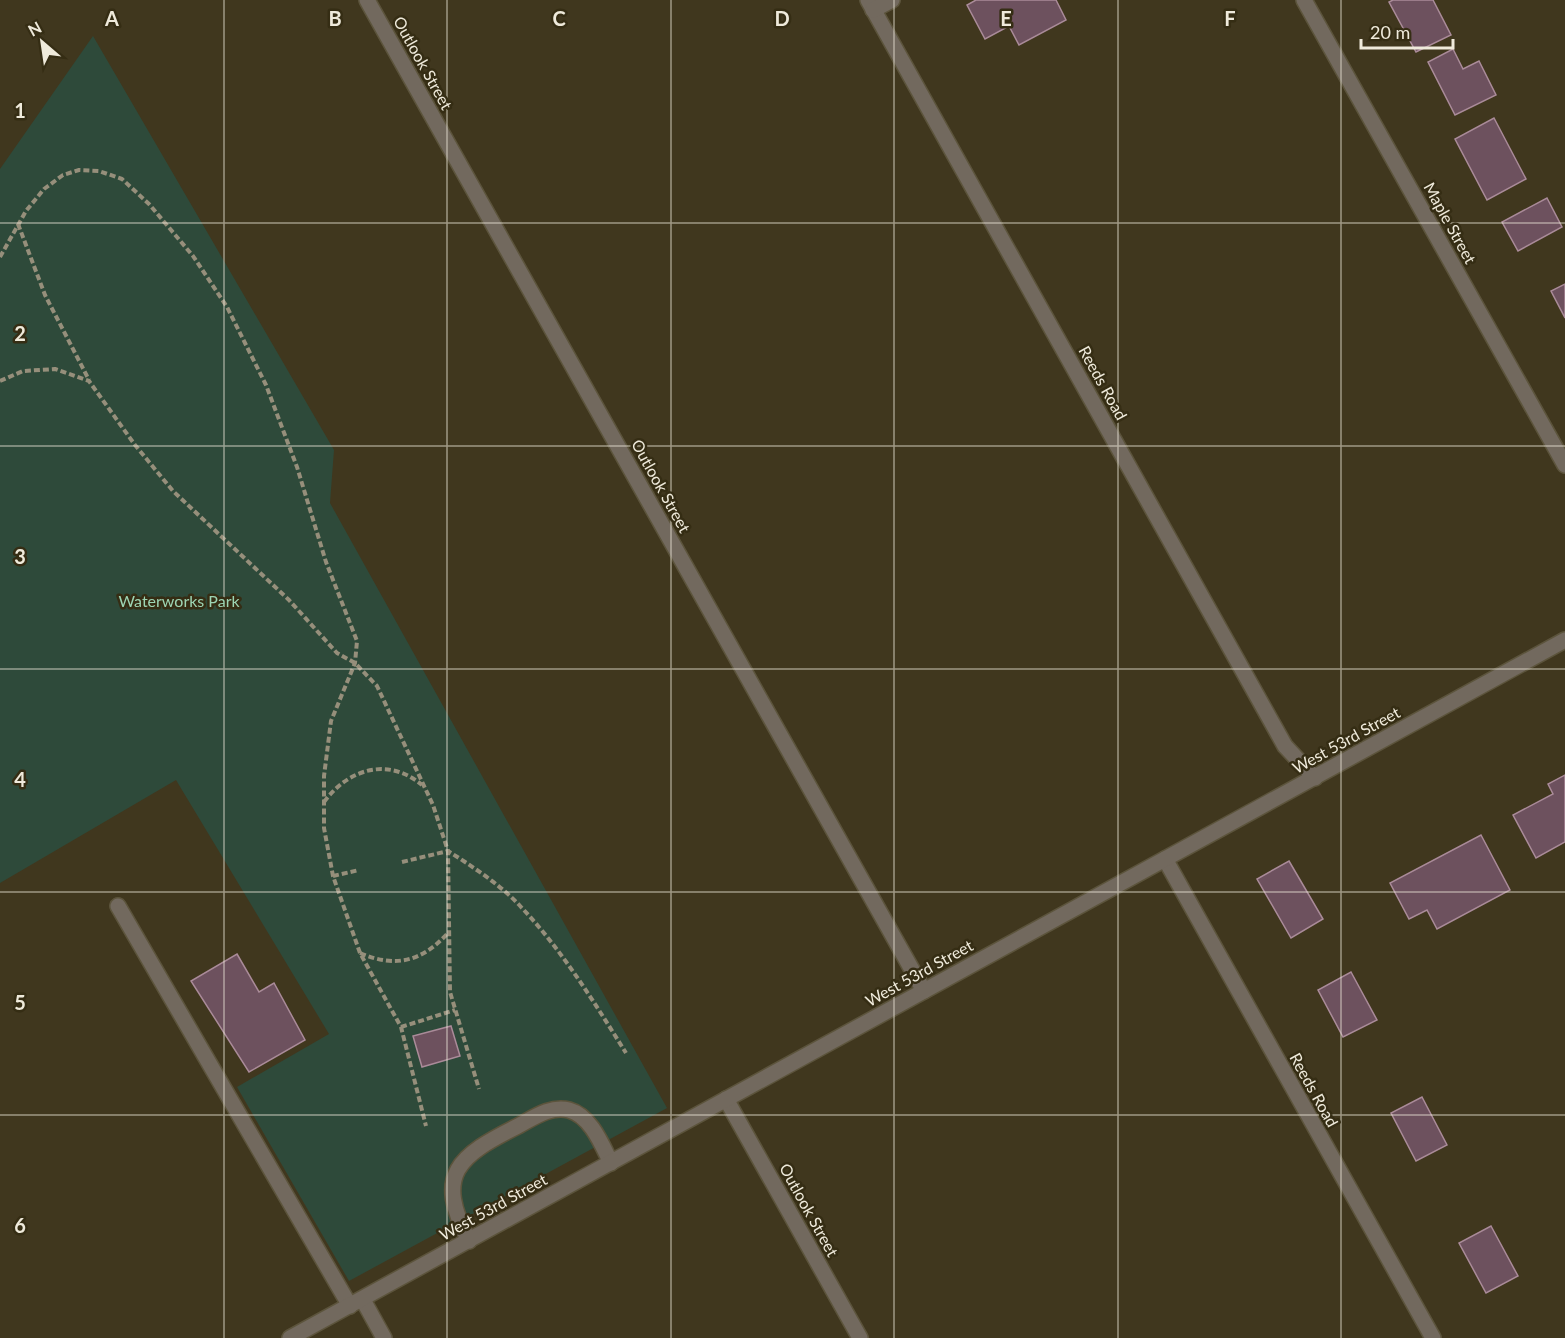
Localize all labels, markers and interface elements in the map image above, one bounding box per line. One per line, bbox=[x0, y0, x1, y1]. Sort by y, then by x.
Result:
text: A bbox=[104, 6, 119, 30]
text: B bbox=[328, 6, 342, 30]
text: C bbox=[552, 6, 566, 30]
text: D bbox=[774, 6, 790, 30]
text: E bbox=[1000, 6, 1012, 30]
text: F bbox=[1224, 6, 1236, 30]
north arrow bbox=[12, 12, 72, 72]
scale bar bbox=[1361, 12, 1452, 50]
street label: Outlook Street bbox=[390, 13, 457, 113]
text: N bbox=[24, 17, 44, 40]
text: 20 m bbox=[1370, 21, 1410, 43]
text: 1 bbox=[14, 98, 26, 122]
street label: Maple Street bbox=[1420, 179, 1481, 267]
text: 2 bbox=[14, 321, 26, 345]
street label: Reeds Road bbox=[1075, 342, 1132, 423]
street label: Outlook Street bbox=[628, 436, 695, 536]
text: 3 bbox=[14, 544, 26, 568]
park label: Waterworks Park bbox=[118, 591, 240, 610]
street label: West 53rd Street bbox=[1289, 702, 1403, 777]
text: 4 bbox=[14, 767, 26, 791]
street label: West 53rd Street bbox=[862, 935, 976, 1010]
text: 5 bbox=[14, 990, 26, 1014]
street label: Reeds Road bbox=[1286, 1049, 1343, 1130]
street label: Outlook Street bbox=[776, 1160, 843, 1260]
street label: West 53rd Street bbox=[436, 1169, 550, 1244]
text: 6 bbox=[14, 1213, 26, 1237]

